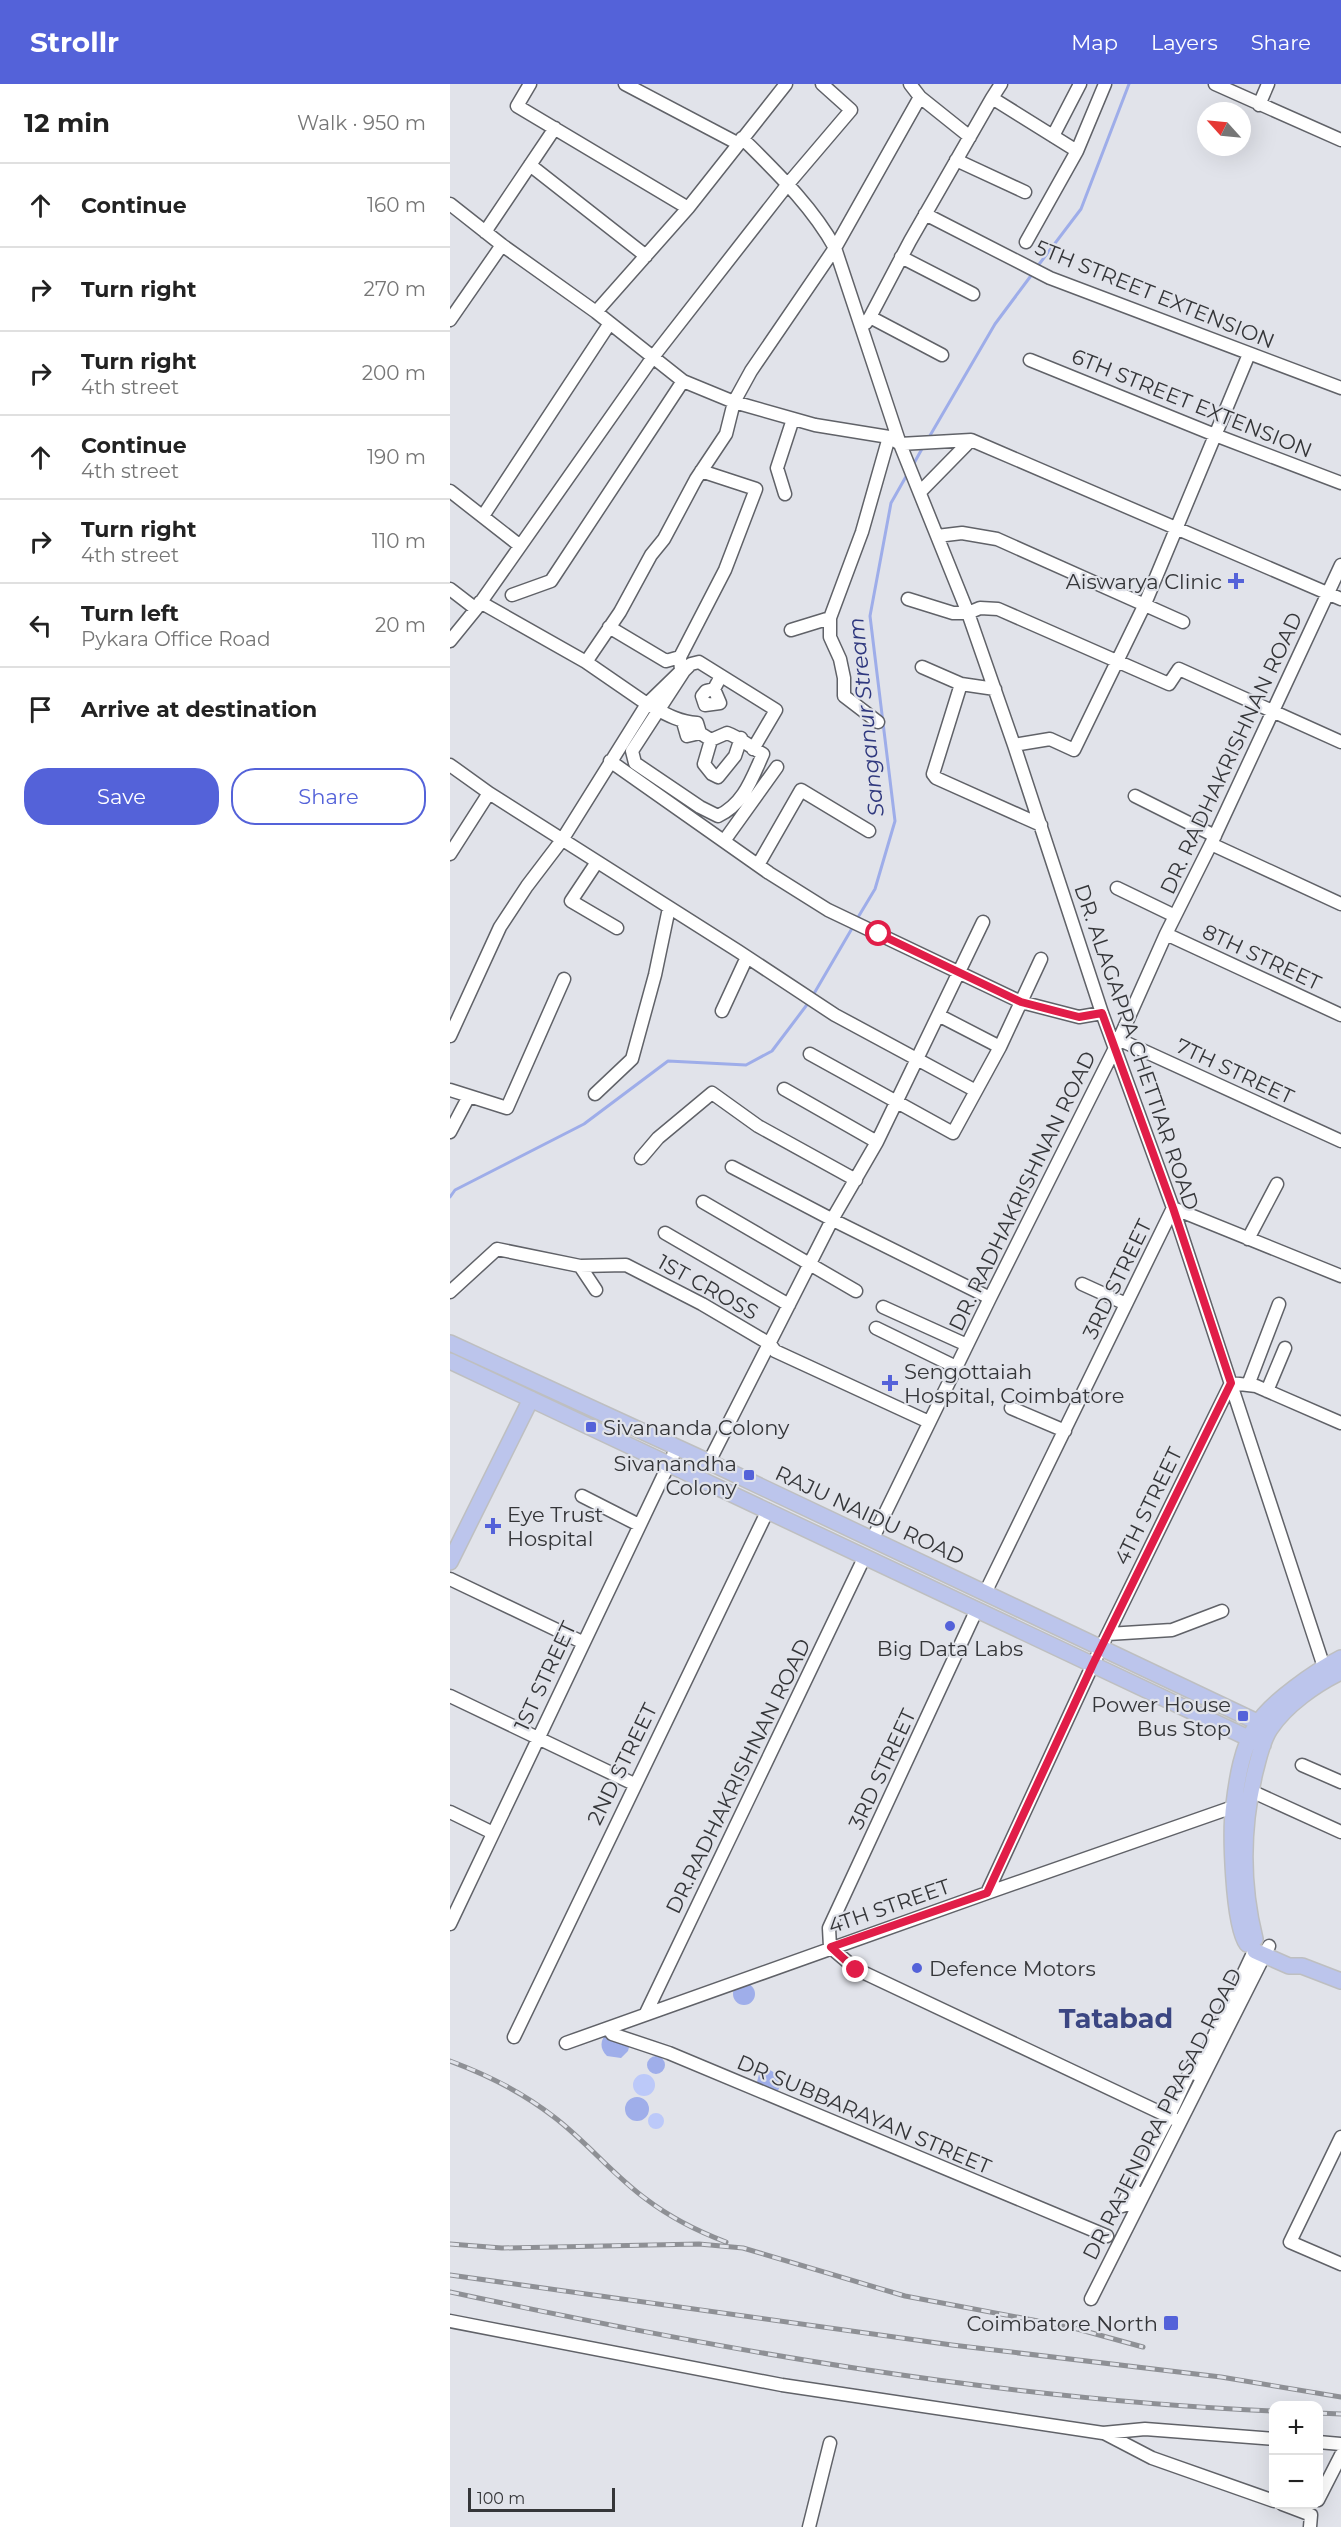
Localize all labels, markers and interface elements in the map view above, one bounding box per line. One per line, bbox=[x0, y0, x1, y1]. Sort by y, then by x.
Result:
text: Strollr bbox=[30, 25, 119, 59]
text: Map bbox=[1071, 30, 1118, 55]
text: Layers bbox=[1151, 30, 1218, 55]
text: Share bbox=[1251, 30, 1311, 55]
north arrow bbox=[1197, 102, 1251, 156]
text: 12 min bbox=[24, 107, 110, 139]
text: Walk · 950 m bbox=[297, 111, 426, 135]
icon: ahead bbox=[24, 189, 57, 222]
text: Continue bbox=[81, 192, 187, 219]
text: 160 m bbox=[367, 193, 426, 217]
street label: 5TH STREET EXTENSION bbox=[1032, 234, 1278, 354]
icon: right bbox=[24, 273, 57, 306]
text: Turn right bbox=[81, 276, 196, 303]
text: 270 m bbox=[364, 277, 426, 301]
street label: 6TH STREET EXTENSION bbox=[1068, 343, 1316, 463]
text: Turn right bbox=[81, 348, 196, 375]
icon: right bbox=[24, 357, 57, 390]
text: 200 m bbox=[362, 361, 426, 385]
text: 4th street bbox=[81, 375, 179, 399]
text: Continue bbox=[81, 432, 187, 459]
icon: ahead bbox=[24, 441, 57, 474]
text: 190 m bbox=[367, 445, 426, 469]
text: 4th street bbox=[81, 459, 179, 483]
text: Turn right bbox=[81, 516, 196, 543]
icon: right bbox=[24, 525, 57, 558]
text: 110 m bbox=[372, 529, 426, 553]
text: 4th street bbox=[81, 543, 179, 567]
place label: Aiswarya Clinic bbox=[1066, 569, 1222, 594]
marker: Aiswarya Clinic bbox=[1227, 572, 1245, 590]
text: Turn left bbox=[81, 600, 179, 627]
street label: DR. RADHAKRISHNAN ROAD bbox=[1155, 608, 1307, 898]
icon: left bbox=[24, 609, 57, 642]
text: 20 m bbox=[375, 613, 426, 637]
water label: Sanganur Stream bbox=[842, 616, 890, 818]
text: Pykara Office Road bbox=[81, 627, 270, 651]
icon: arrive bbox=[24, 693, 57, 726]
text: Arrive at destination bbox=[81, 696, 317, 723]
button: Save bbox=[24, 768, 219, 825]
button: Share bbox=[231, 768, 426, 825]
street label: DR. ALAGAPPA CHETTIAR ROAD bbox=[1069, 881, 1205, 1213]
street label: 8TH STREET bbox=[1199, 919, 1325, 995]
route start bbox=[865, 920, 891, 946]
street label: 7TH STREET bbox=[1172, 1033, 1298, 1109]
street label: DR. RADHAKRISHNAN ROAD bbox=[943, 1047, 1101, 1335]
street label: 3RD STREET bbox=[1077, 1215, 1157, 1343]
street label: 1ST CROSS bbox=[653, 1249, 763, 1325]
place label: Sengottaiah Hospital, Coimbatore bbox=[904, 1359, 1125, 1408]
marker: Sengottaiah Hospital, Coimbatore bbox=[881, 1374, 899, 1392]
place label: Sivananda Colony bbox=[603, 1415, 790, 1440]
marker: Sivananda Colony bbox=[584, 1420, 598, 1434]
street label: 4TH STREET bbox=[1109, 1443, 1187, 1569]
place label: Sivanandha Colony bbox=[613, 1451, 738, 1500]
street label: RAJU NAIDU ROAD bbox=[771, 1460, 969, 1570]
marker: Sivanandha Colony bbox=[742, 1468, 756, 1482]
place label: Eye Trust Hospital bbox=[507, 1502, 603, 1551]
marker: Eye Trust Hospital bbox=[484, 1517, 502, 1535]
street label: 1ST STREET bbox=[509, 1617, 581, 1735]
marker: Big Data Labs bbox=[943, 1619, 957, 1633]
street label: DR.RADHAKRISHNAN ROAD bbox=[660, 1634, 816, 1918]
place label: Big Data Labs bbox=[877, 1636, 1023, 1661]
place label: Power House Bus Stop bbox=[1091, 1692, 1231, 1741]
street label: 2ND STREET bbox=[582, 1699, 662, 1829]
street label: 3RD STREET bbox=[843, 1705, 921, 1833]
marker: Power House Bus Stop bbox=[1236, 1709, 1250, 1723]
street label: 4TH STREET bbox=[825, 1873, 953, 1939]
route end bbox=[842, 1956, 868, 1982]
place label: Defence Motors bbox=[929, 1956, 1096, 1981]
marker: Defence Motors bbox=[910, 1961, 924, 1975]
street label: DR RAJENDRA PRASAD ROAD bbox=[1077, 1964, 1247, 2264]
district label: Tatabad bbox=[1059, 2002, 1173, 2035]
street label: DR SUBBARAYAN STREET bbox=[733, 2049, 995, 2179]
place label: Coimbatore North bbox=[967, 2311, 1158, 2336]
marker: Coimbatore North bbox=[1162, 2314, 1180, 2332]
map controls bbox=[1269, 2401, 1323, 2509]
button: + bbox=[1269, 2401, 1323, 2455]
button: − bbox=[1269, 2455, 1323, 2509]
scale bar bbox=[468, 2485, 615, 2512]
text: 100 m bbox=[477, 2489, 525, 2508]

